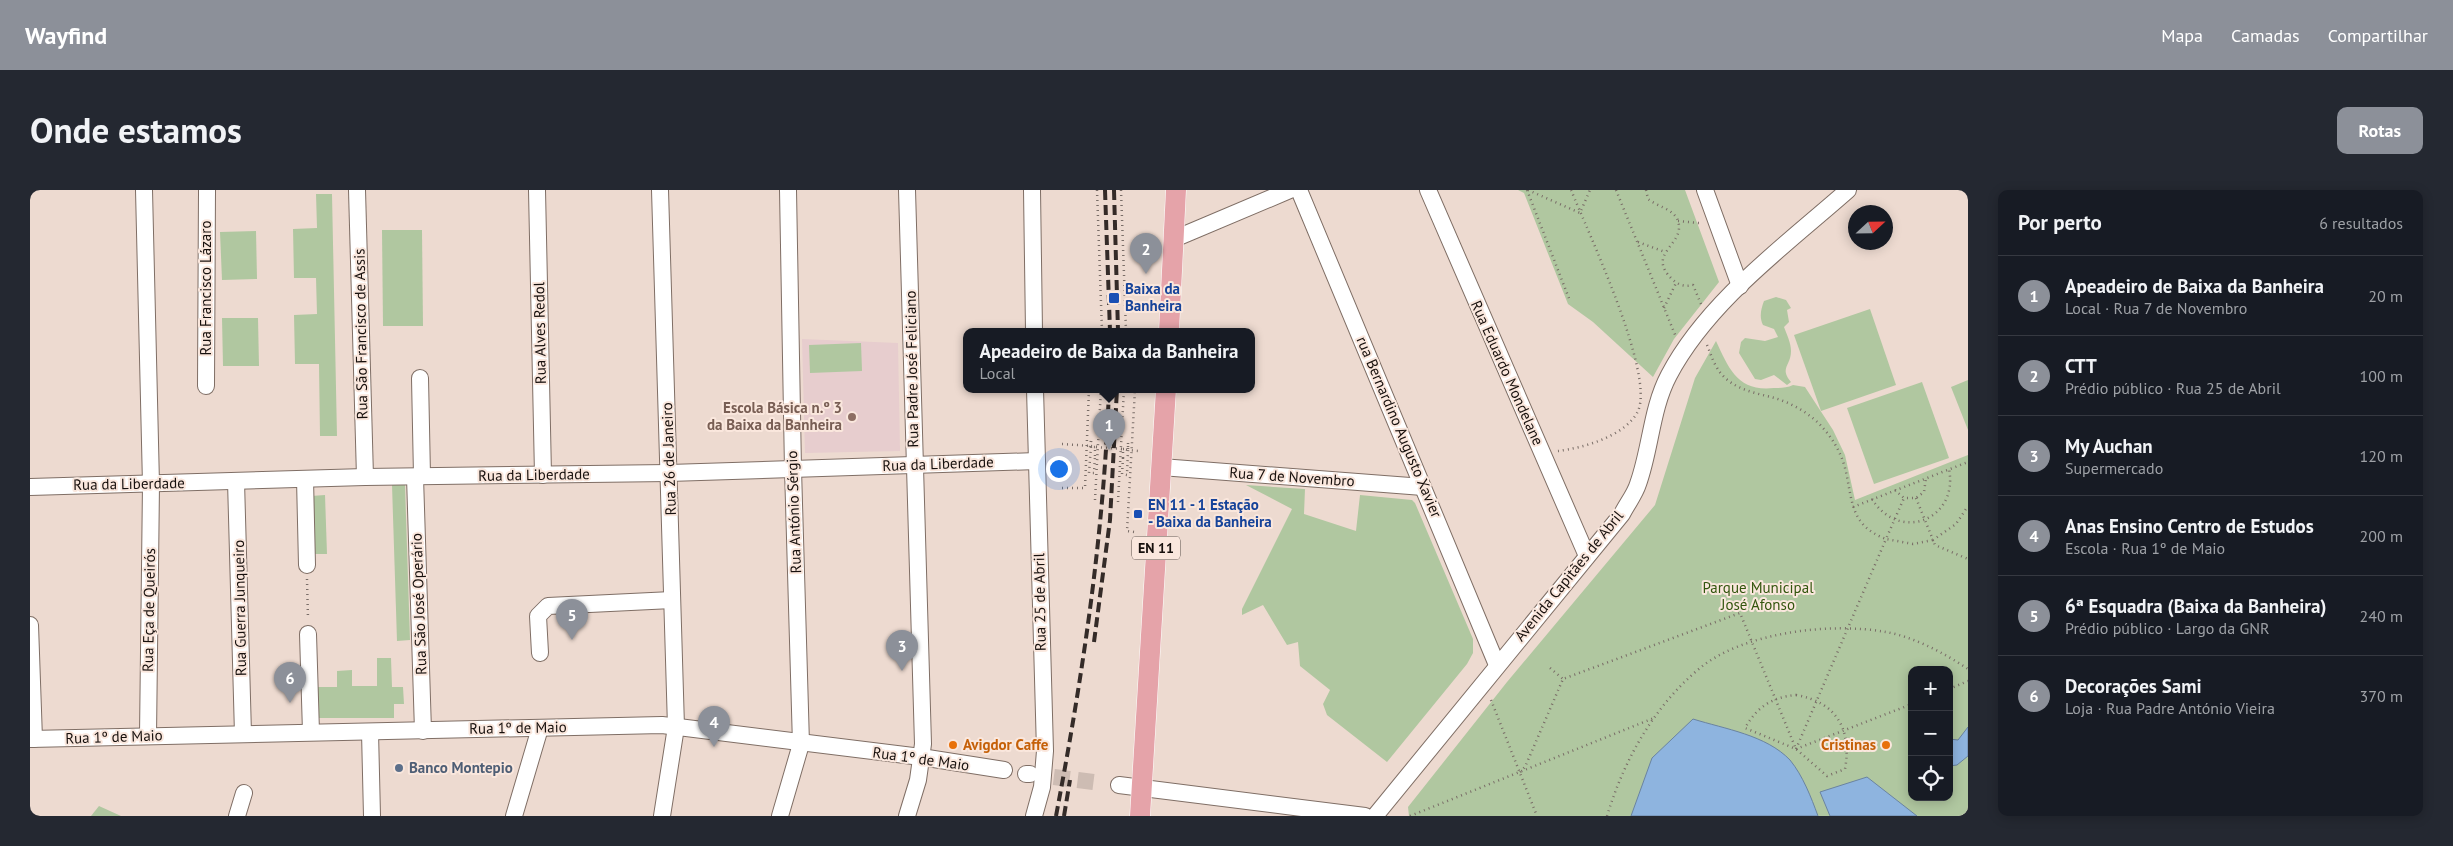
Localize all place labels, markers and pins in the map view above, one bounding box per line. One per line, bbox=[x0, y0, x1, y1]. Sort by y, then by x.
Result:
pin: 2 bbox=[1130, 233, 1162, 274]
place label: Baixa da Banheira bbox=[1125, 279, 1182, 315]
marker: Baixa da Banheira bbox=[1107, 291, 1121, 305]
place label: Escola Básica n.º 3 da Baixa da Banheira bbox=[707, 398, 842, 434]
pin: 1 bbox=[1093, 409, 1125, 450]
marker: Escola Básica n.º 3 da Baixa da Banheira bbox=[846, 411, 858, 423]
place label: EN 11 - 1 Estação - Baixa da Banheira bbox=[1148, 495, 1272, 531]
marker: EN 11 - 1 Estação - Baixa da Banheira bbox=[1132, 508, 1144, 520]
pin: 5 bbox=[556, 599, 588, 640]
pin: 3 bbox=[886, 630, 918, 671]
pin: 6 bbox=[274, 662, 306, 703]
pin: 4 bbox=[698, 706, 730, 747]
place label: Avigdor Caffe bbox=[963, 735, 1049, 754]
place label: Cristinas bbox=[1821, 735, 1876, 754]
marker: Avigdor Caffe bbox=[947, 739, 959, 751]
marker: Cristinas bbox=[1880, 739, 1892, 751]
place label: Banco Montepio bbox=[409, 758, 513, 777]
marker: Banco Montepio bbox=[393, 762, 405, 774]

